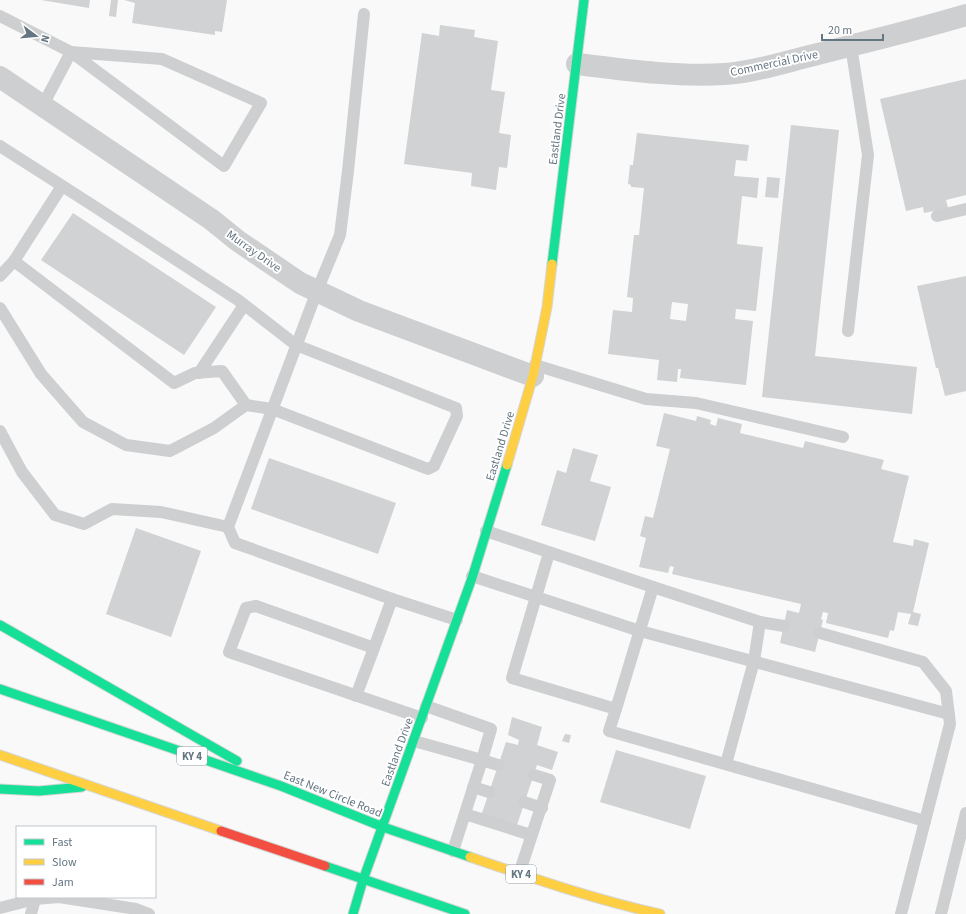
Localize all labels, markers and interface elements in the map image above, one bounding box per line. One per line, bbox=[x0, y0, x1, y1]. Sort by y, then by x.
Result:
north arrow bbox=[16, 16, 56, 56]
scale bar bbox=[822, 16, 883, 42]
text: 20 m bbox=[828, 22, 852, 39]
text: N bbox=[37, 33, 53, 44]
street label: Commercial Drive bbox=[729, 46, 820, 81]
street label: Eastland Drive bbox=[545, 92, 570, 166]
street label: Murray Drive bbox=[223, 226, 285, 277]
street label: Eastland Drive bbox=[482, 409, 519, 483]
street label: Eastland Drive bbox=[377, 715, 418, 789]
road number: KY 4 bbox=[177, 747, 207, 765]
street label: East New Circle Road bbox=[281, 767, 385, 822]
legend bbox=[16, 826, 156, 898]
text: Fast bbox=[52, 834, 72, 851]
text: Slow bbox=[52, 854, 77, 871]
road number: KY 4 bbox=[506, 865, 536, 883]
text: Jam bbox=[52, 874, 74, 891]

